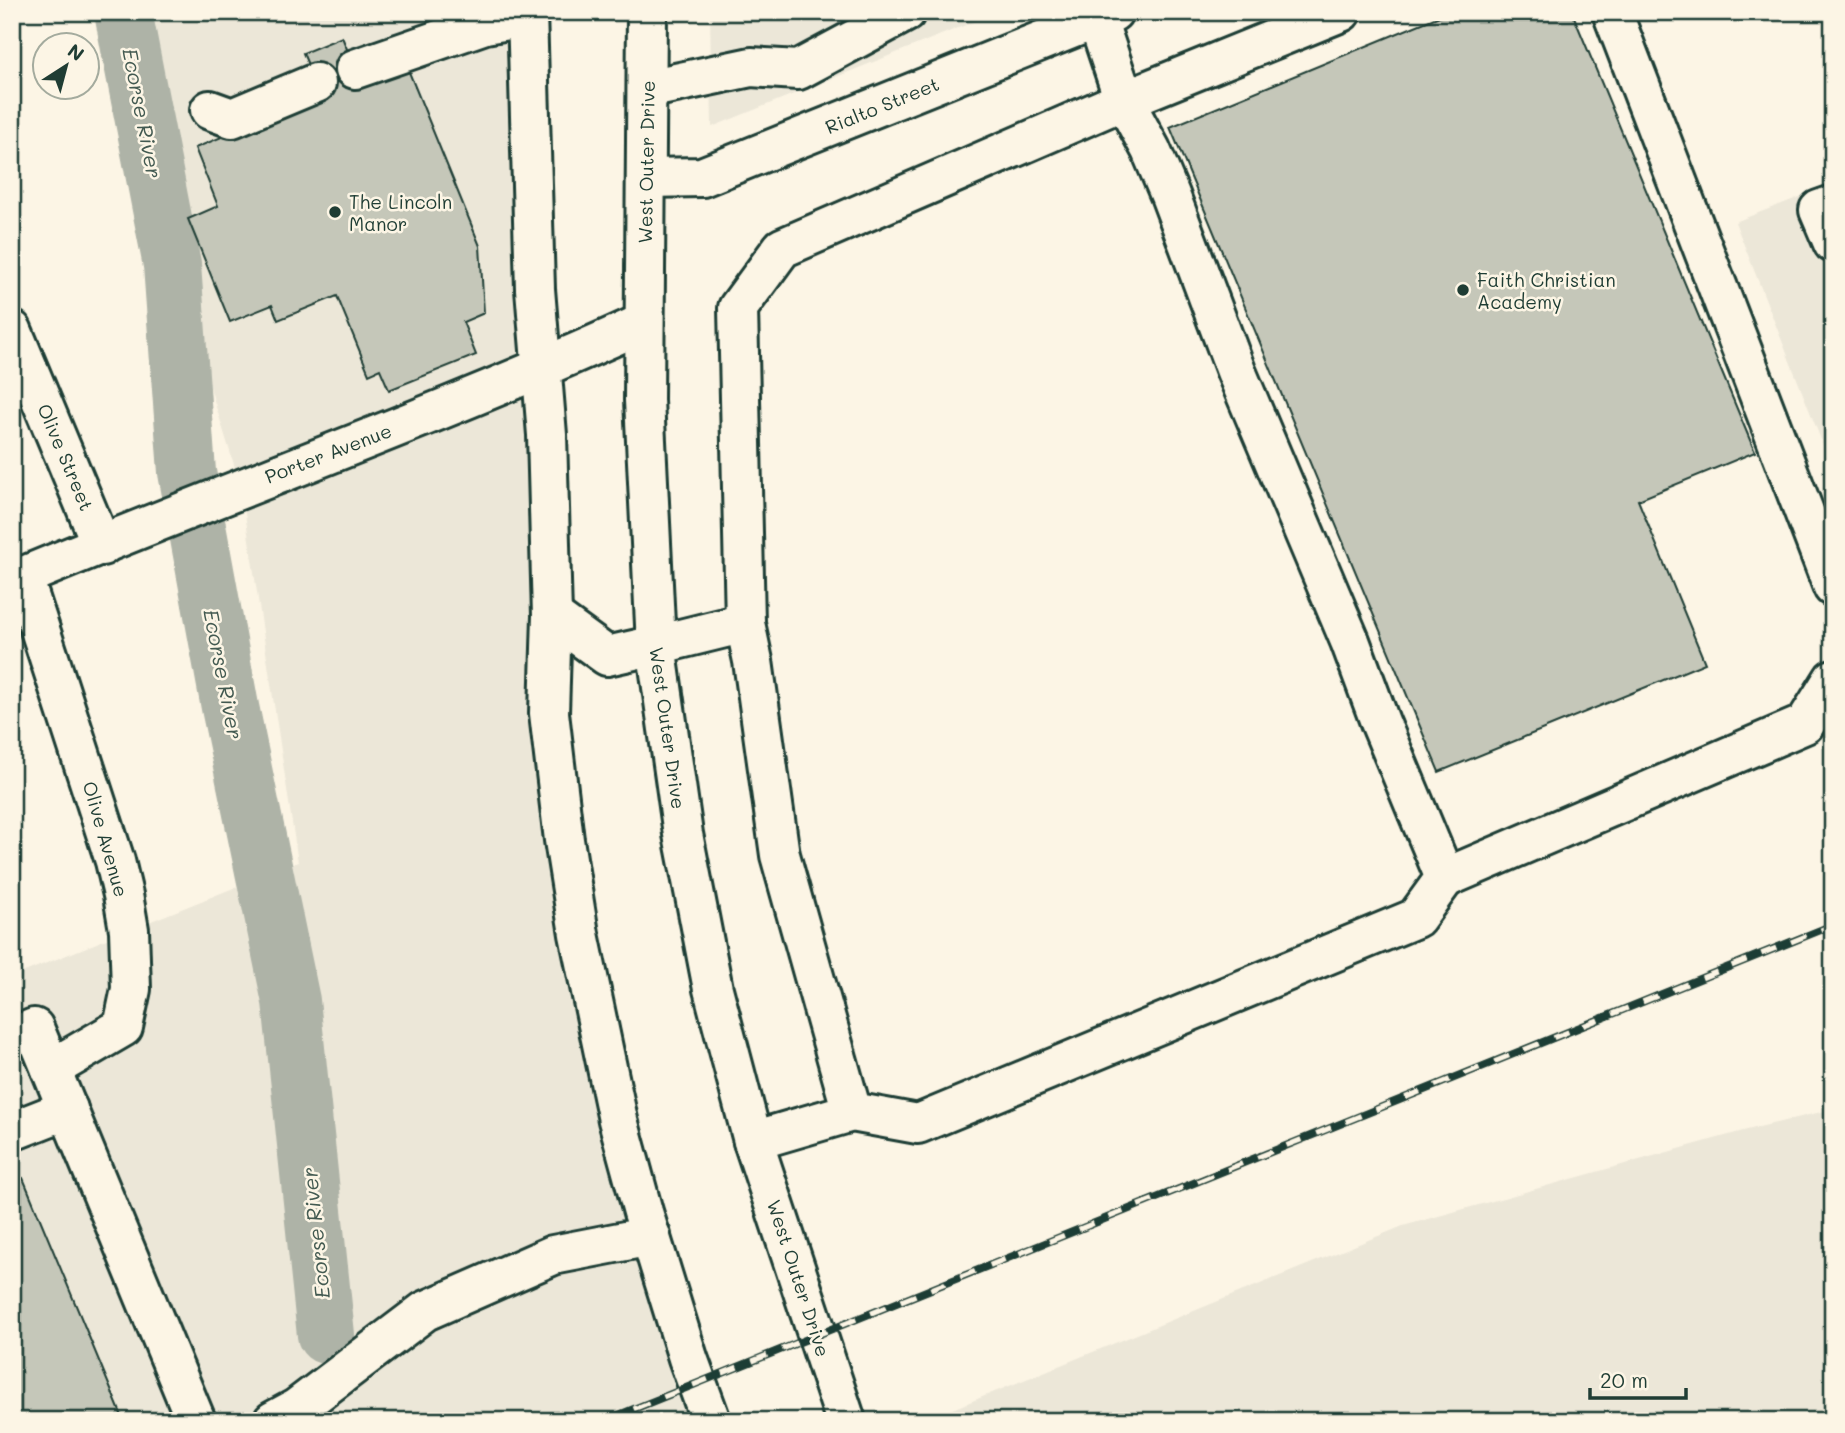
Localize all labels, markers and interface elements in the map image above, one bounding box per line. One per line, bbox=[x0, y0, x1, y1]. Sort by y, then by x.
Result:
north arrow bbox=[32, 32, 102, 102]
text: N bbox=[63, 37, 89, 66]
water label: Ecorse River bbox=[117, 46, 169, 180]
street label: Rialto Street bbox=[821, 71, 943, 139]
street label: West Outer Drive bbox=[632, 80, 660, 244]
place label: The Lincoln Manor bbox=[349, 189, 452, 236]
marker: The Lincoln Manor bbox=[327, 204, 343, 220]
place label: Faith Christian Academy bbox=[1477, 267, 1616, 314]
marker: Faith Christian Academy bbox=[1455, 282, 1471, 298]
street label: Olive Street bbox=[32, 400, 100, 514]
street label: Porter Avenue bbox=[261, 417, 395, 489]
water label: Ecorse River bbox=[198, 607, 250, 741]
street label: West Outer Drive bbox=[644, 645, 692, 811]
street label: Olive Avenue bbox=[78, 778, 134, 900]
water label: Ecorse River bbox=[295, 1166, 335, 1300]
street label: West Outer Drive bbox=[762, 1196, 836, 1360]
scale bar bbox=[1590, 1356, 1686, 1400]
text: 20 m bbox=[1600, 1366, 1648, 1393]

